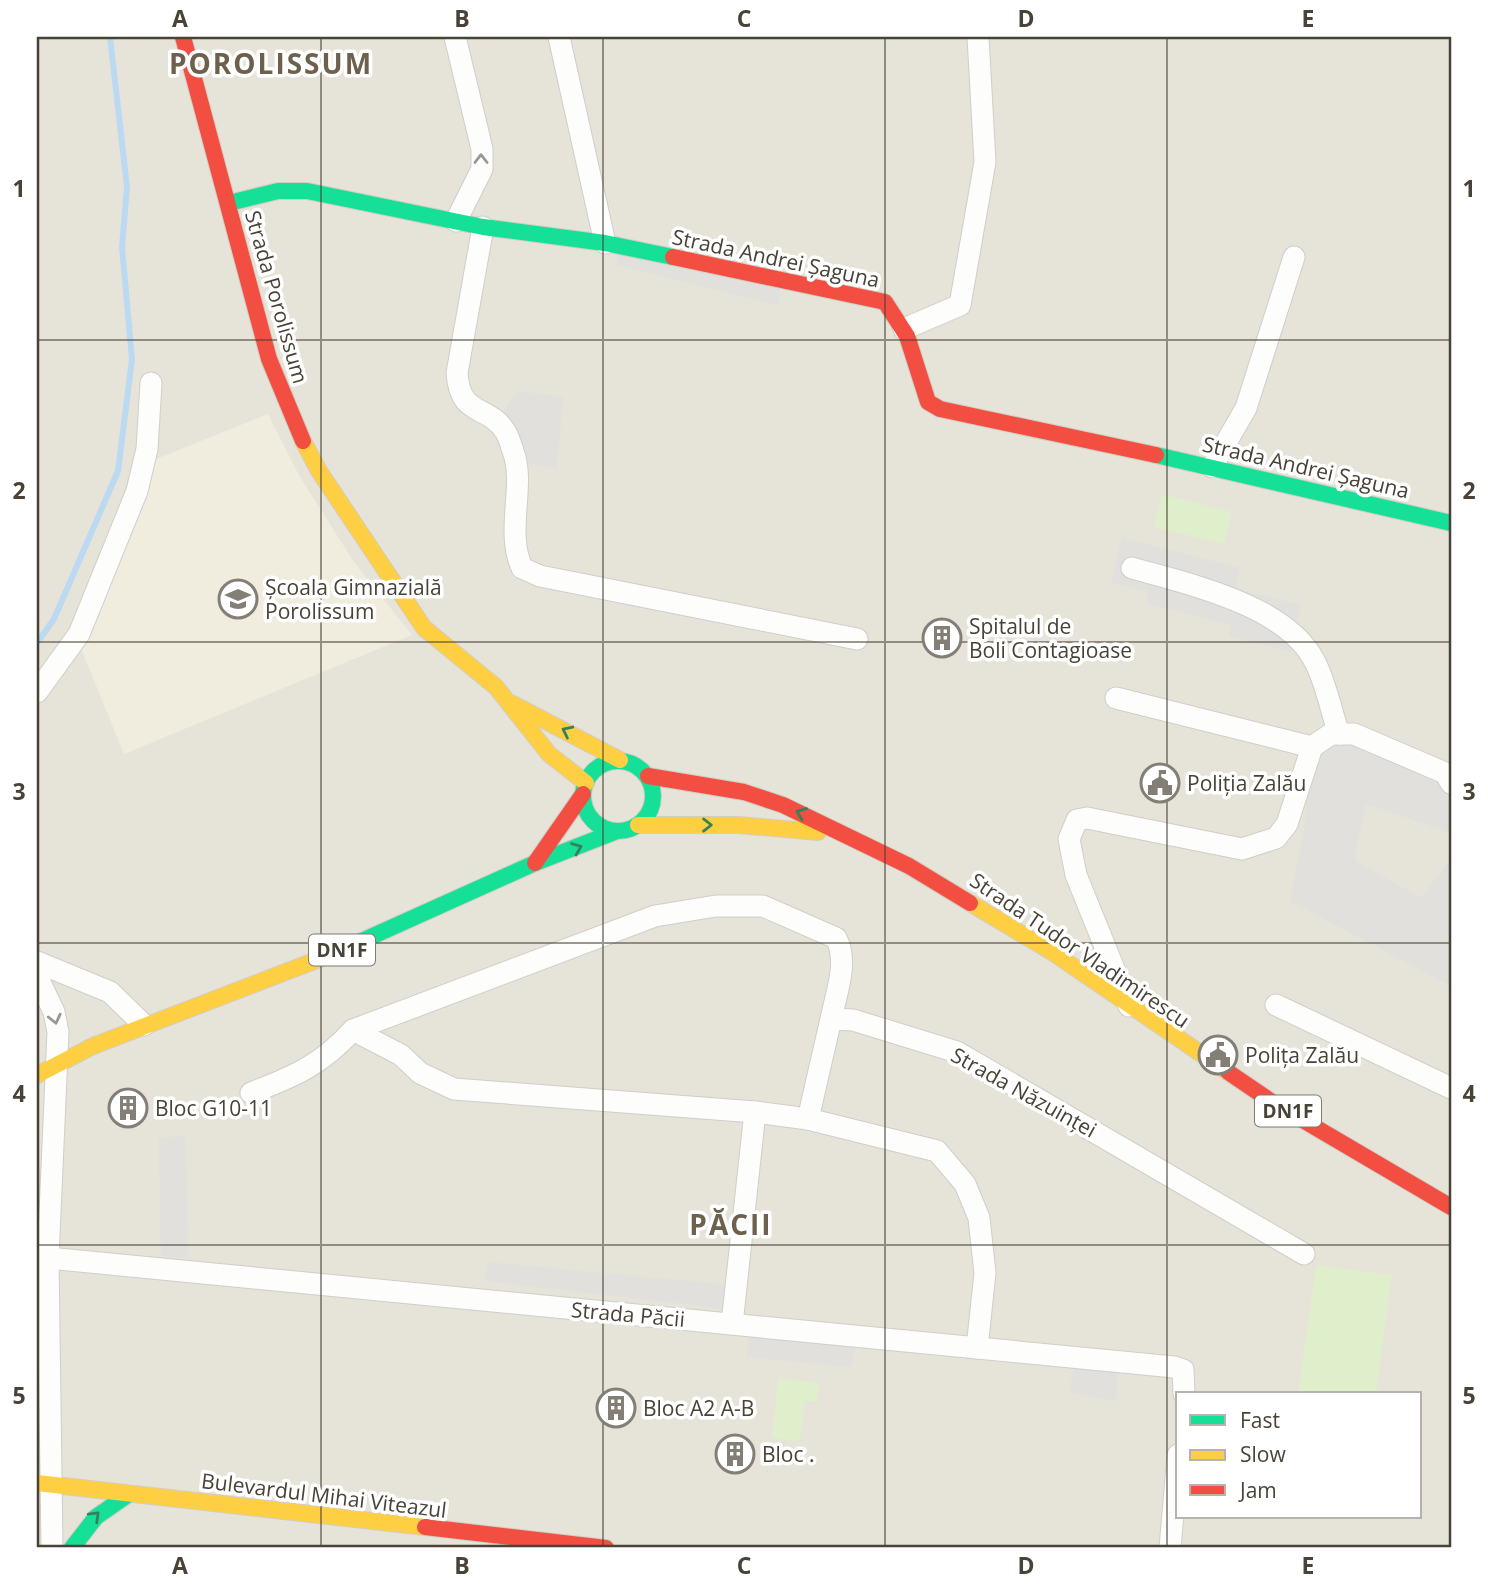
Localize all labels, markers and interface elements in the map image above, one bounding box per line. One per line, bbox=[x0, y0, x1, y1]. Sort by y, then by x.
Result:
text: A bbox=[172, 2, 188, 34]
text: B bbox=[454, 2, 470, 34]
text: C bbox=[737, 2, 751, 34]
text: D bbox=[1017, 2, 1035, 34]
text: E bbox=[1302, 2, 1314, 34]
district label: POROLISSUM bbox=[169, 44, 373, 82]
one-way arrow bbox=[473, 153, 489, 164]
text: 1 bbox=[12, 172, 26, 204]
text: 1 bbox=[1462, 172, 1476, 204]
street label: Strada Porolissum bbox=[239, 207, 315, 387]
street label: Strada Andrei Șaguna bbox=[670, 222, 882, 294]
street label: Strada Andrei Șaguna bbox=[1200, 430, 1412, 504]
text: 2 bbox=[12, 474, 26, 506]
text: 2 bbox=[1462, 474, 1476, 506]
place label: Școala Gimnazială Porolissum bbox=[265, 573, 442, 625]
school or university icon: Școala Gimnazială Porolissum bbox=[217, 578, 259, 620]
place label: Spitalul de Boli Contagioase bbox=[969, 612, 1132, 664]
building icon: Spitalul de Boli Contagioase bbox=[921, 617, 963, 659]
one-way arrow bbox=[562, 725, 574, 739]
public building icon: Poliția Zalău bbox=[1139, 762, 1181, 804]
place label: Poliția Zalău bbox=[1187, 769, 1306, 797]
text: 3 bbox=[12, 775, 26, 807]
text: 3 bbox=[1462, 775, 1476, 807]
one-way arrow bbox=[795, 807, 807, 821]
one-way arrow bbox=[702, 817, 712, 833]
one-way arrow bbox=[570, 843, 582, 857]
street label: Strada Tudor Vladimirescu bbox=[965, 866, 1195, 1034]
road number: DN1F bbox=[309, 934, 375, 966]
one-way arrow bbox=[47, 1013, 61, 1025]
public building icon: Polița Zalău bbox=[1197, 1034, 1239, 1076]
street label: Strada Năzuinței bbox=[946, 1040, 1102, 1144]
place label: Polița Zalău bbox=[1245, 1041, 1359, 1069]
text: 4 bbox=[12, 1077, 26, 1109]
text: 4 bbox=[1462, 1077, 1476, 1109]
building icon: Bloc G10-11 bbox=[107, 1087, 149, 1129]
place label: Bloc G10-11 bbox=[155, 1094, 272, 1122]
road number: DN1F bbox=[1255, 1096, 1321, 1126]
district label: PĂCII bbox=[689, 1205, 773, 1243]
street label: Strada Păcii bbox=[570, 1295, 686, 1333]
text: 5 bbox=[12, 1379, 26, 1411]
text: 5 bbox=[1462, 1379, 1476, 1411]
building icon: Bloc A2 A-B bbox=[595, 1387, 637, 1429]
legend bbox=[1176, 1392, 1422, 1518]
place label: Bloc A2 A-B bbox=[643, 1394, 754, 1422]
text: Fast bbox=[1240, 1406, 1280, 1434]
building icon: Bloc . bbox=[714, 1433, 756, 1475]
place label: Bloc . bbox=[762, 1440, 815, 1468]
text: Slow bbox=[1240, 1440, 1286, 1468]
street label: Bulevardul Mihai Viteazul bbox=[200, 1466, 448, 1524]
text: Jam bbox=[1238, 1476, 1277, 1504]
one-way arrow bbox=[87, 1511, 100, 1524]
text: A bbox=[172, 1549, 188, 1581]
text: B bbox=[454, 1549, 470, 1581]
text: C bbox=[737, 1549, 751, 1581]
text: D bbox=[1017, 1549, 1035, 1581]
text: E bbox=[1302, 1549, 1314, 1581]

